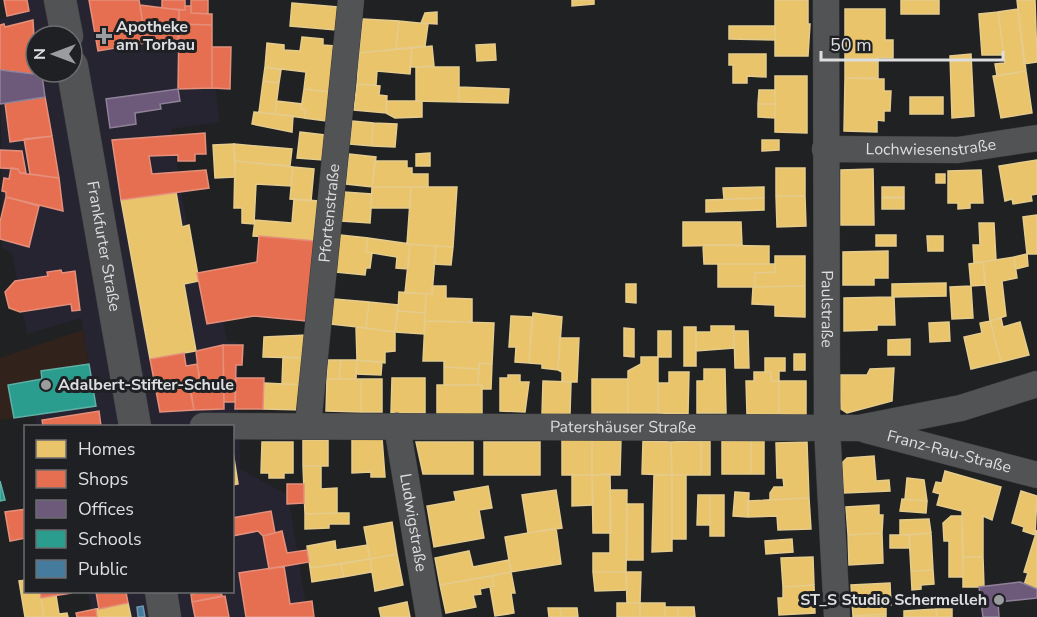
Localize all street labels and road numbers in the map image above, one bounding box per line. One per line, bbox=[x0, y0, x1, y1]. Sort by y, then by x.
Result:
street label: Lochwiesenstraße bbox=[866, 133, 998, 161]
street label: Pfortenstraße bbox=[314, 163, 345, 264]
street label: Frankfurter Straße bbox=[81, 179, 126, 313]
street label: Paulstraße bbox=[816, 270, 838, 348]
street label: Patershäuser Straße bbox=[550, 416, 696, 439]
street label: Franz-Rau-Straße bbox=[884, 425, 1014, 479]
street label: Ludwigstraße bbox=[394, 472, 432, 573]

